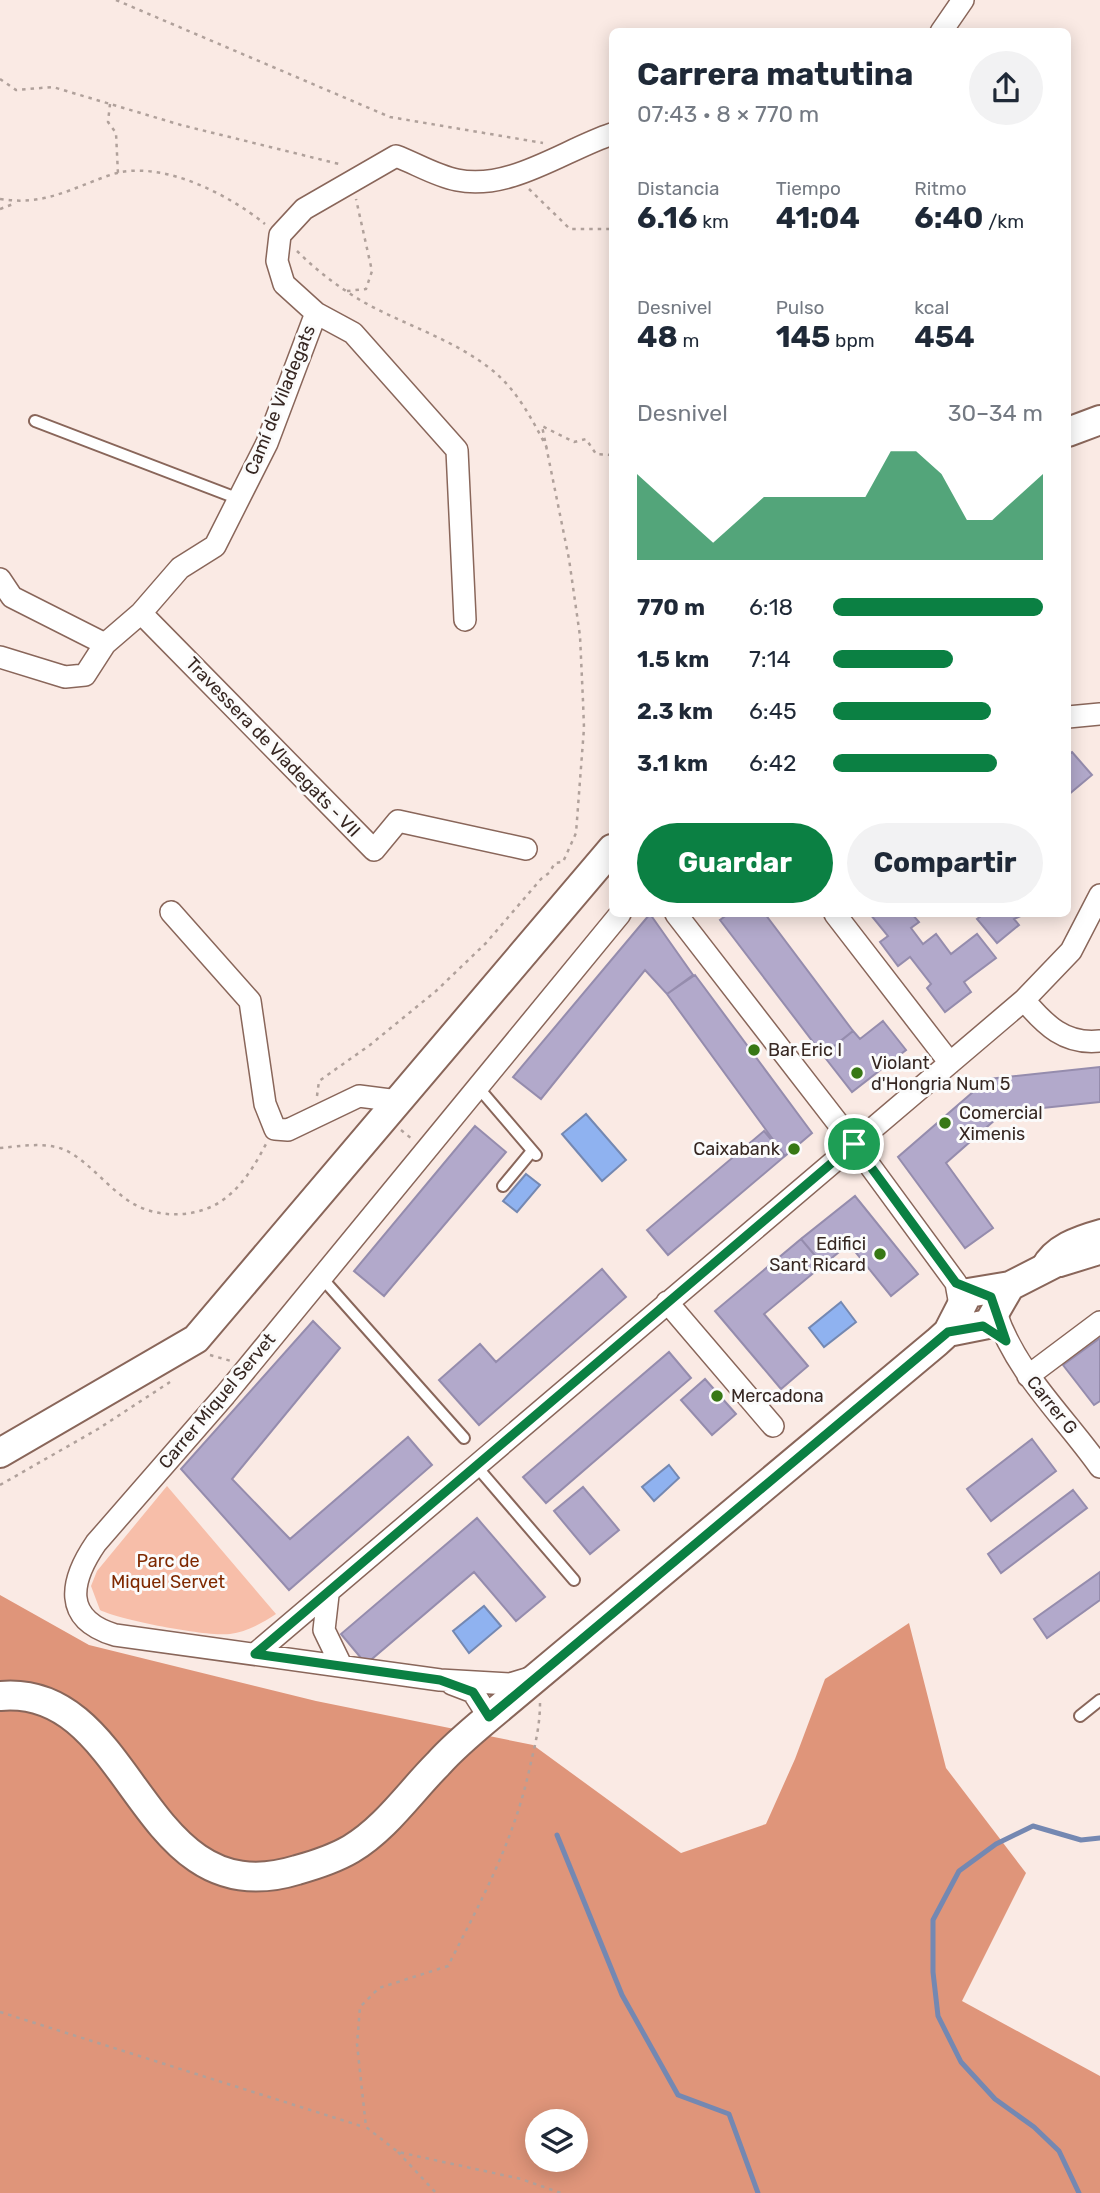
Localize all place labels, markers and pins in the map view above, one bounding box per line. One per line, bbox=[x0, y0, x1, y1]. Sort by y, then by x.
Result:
place label: Bar Eric I bbox=[768, 1039, 842, 1061]
marker: Bar Eric I bbox=[746, 1042, 762, 1058]
place label: Violant d'Hongria Num 5 bbox=[871, 1052, 1010, 1095]
marker: Violant d'Hongria Num 5 bbox=[849, 1065, 865, 1081]
place label: Comercial Ximenis bbox=[959, 1102, 1043, 1145]
pin bbox=[824, 1114, 884, 1174]
marker: Comercial Ximenis bbox=[937, 1115, 953, 1131]
place label: Caixabank bbox=[693, 1138, 781, 1160]
marker: Caixabank bbox=[786, 1141, 802, 1157]
place label: Edifici Sant Ricard bbox=[769, 1233, 866, 1276]
marker: Edifici Sant Ricard bbox=[872, 1246, 888, 1262]
place label: Mercadona bbox=[731, 1385, 824, 1407]
marker: Mercadona bbox=[709, 1388, 725, 1404]

